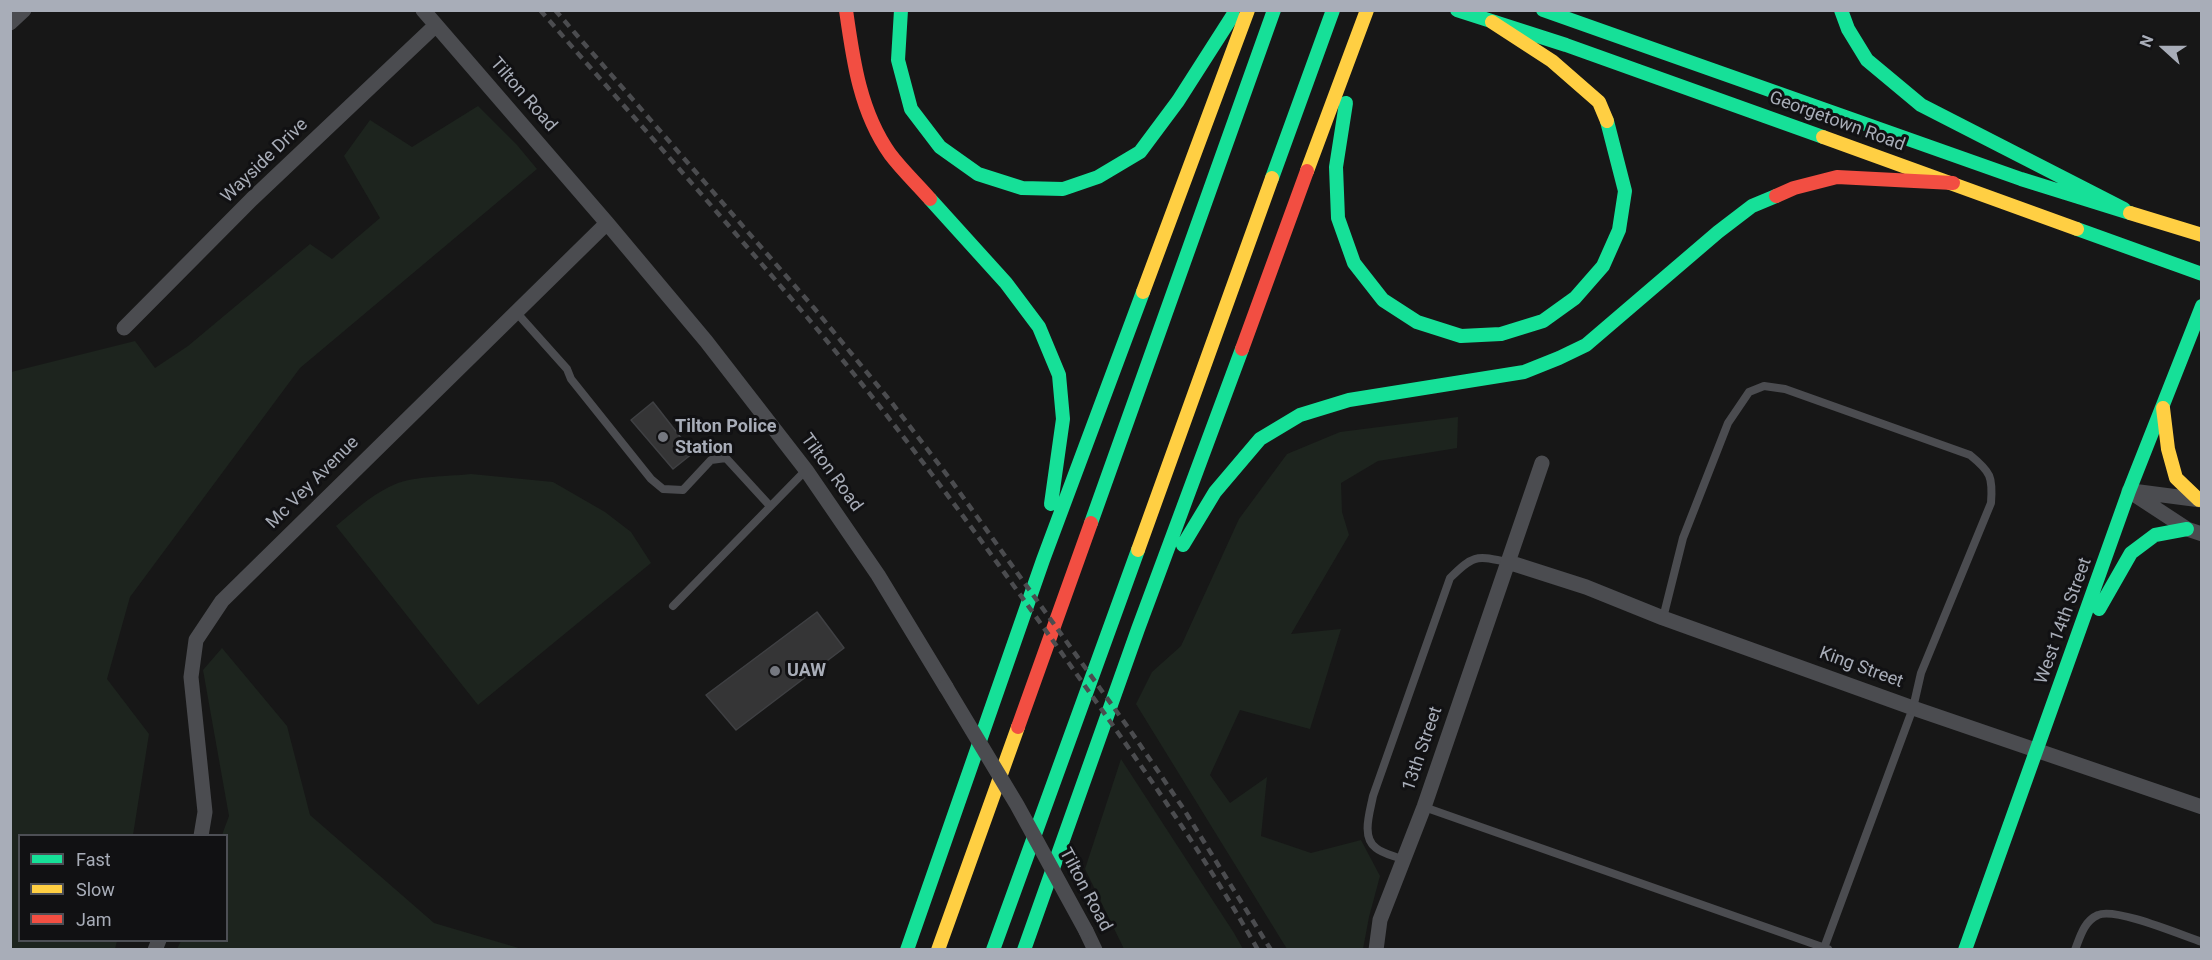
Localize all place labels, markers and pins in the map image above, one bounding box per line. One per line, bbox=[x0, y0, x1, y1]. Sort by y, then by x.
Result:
place label: Tilton Police Station bbox=[675, 416, 777, 458]
marker: Tilton Police Station bbox=[656, 430, 670, 444]
place label: UAW bbox=[787, 660, 826, 682]
marker: UAW bbox=[768, 664, 782, 678]

